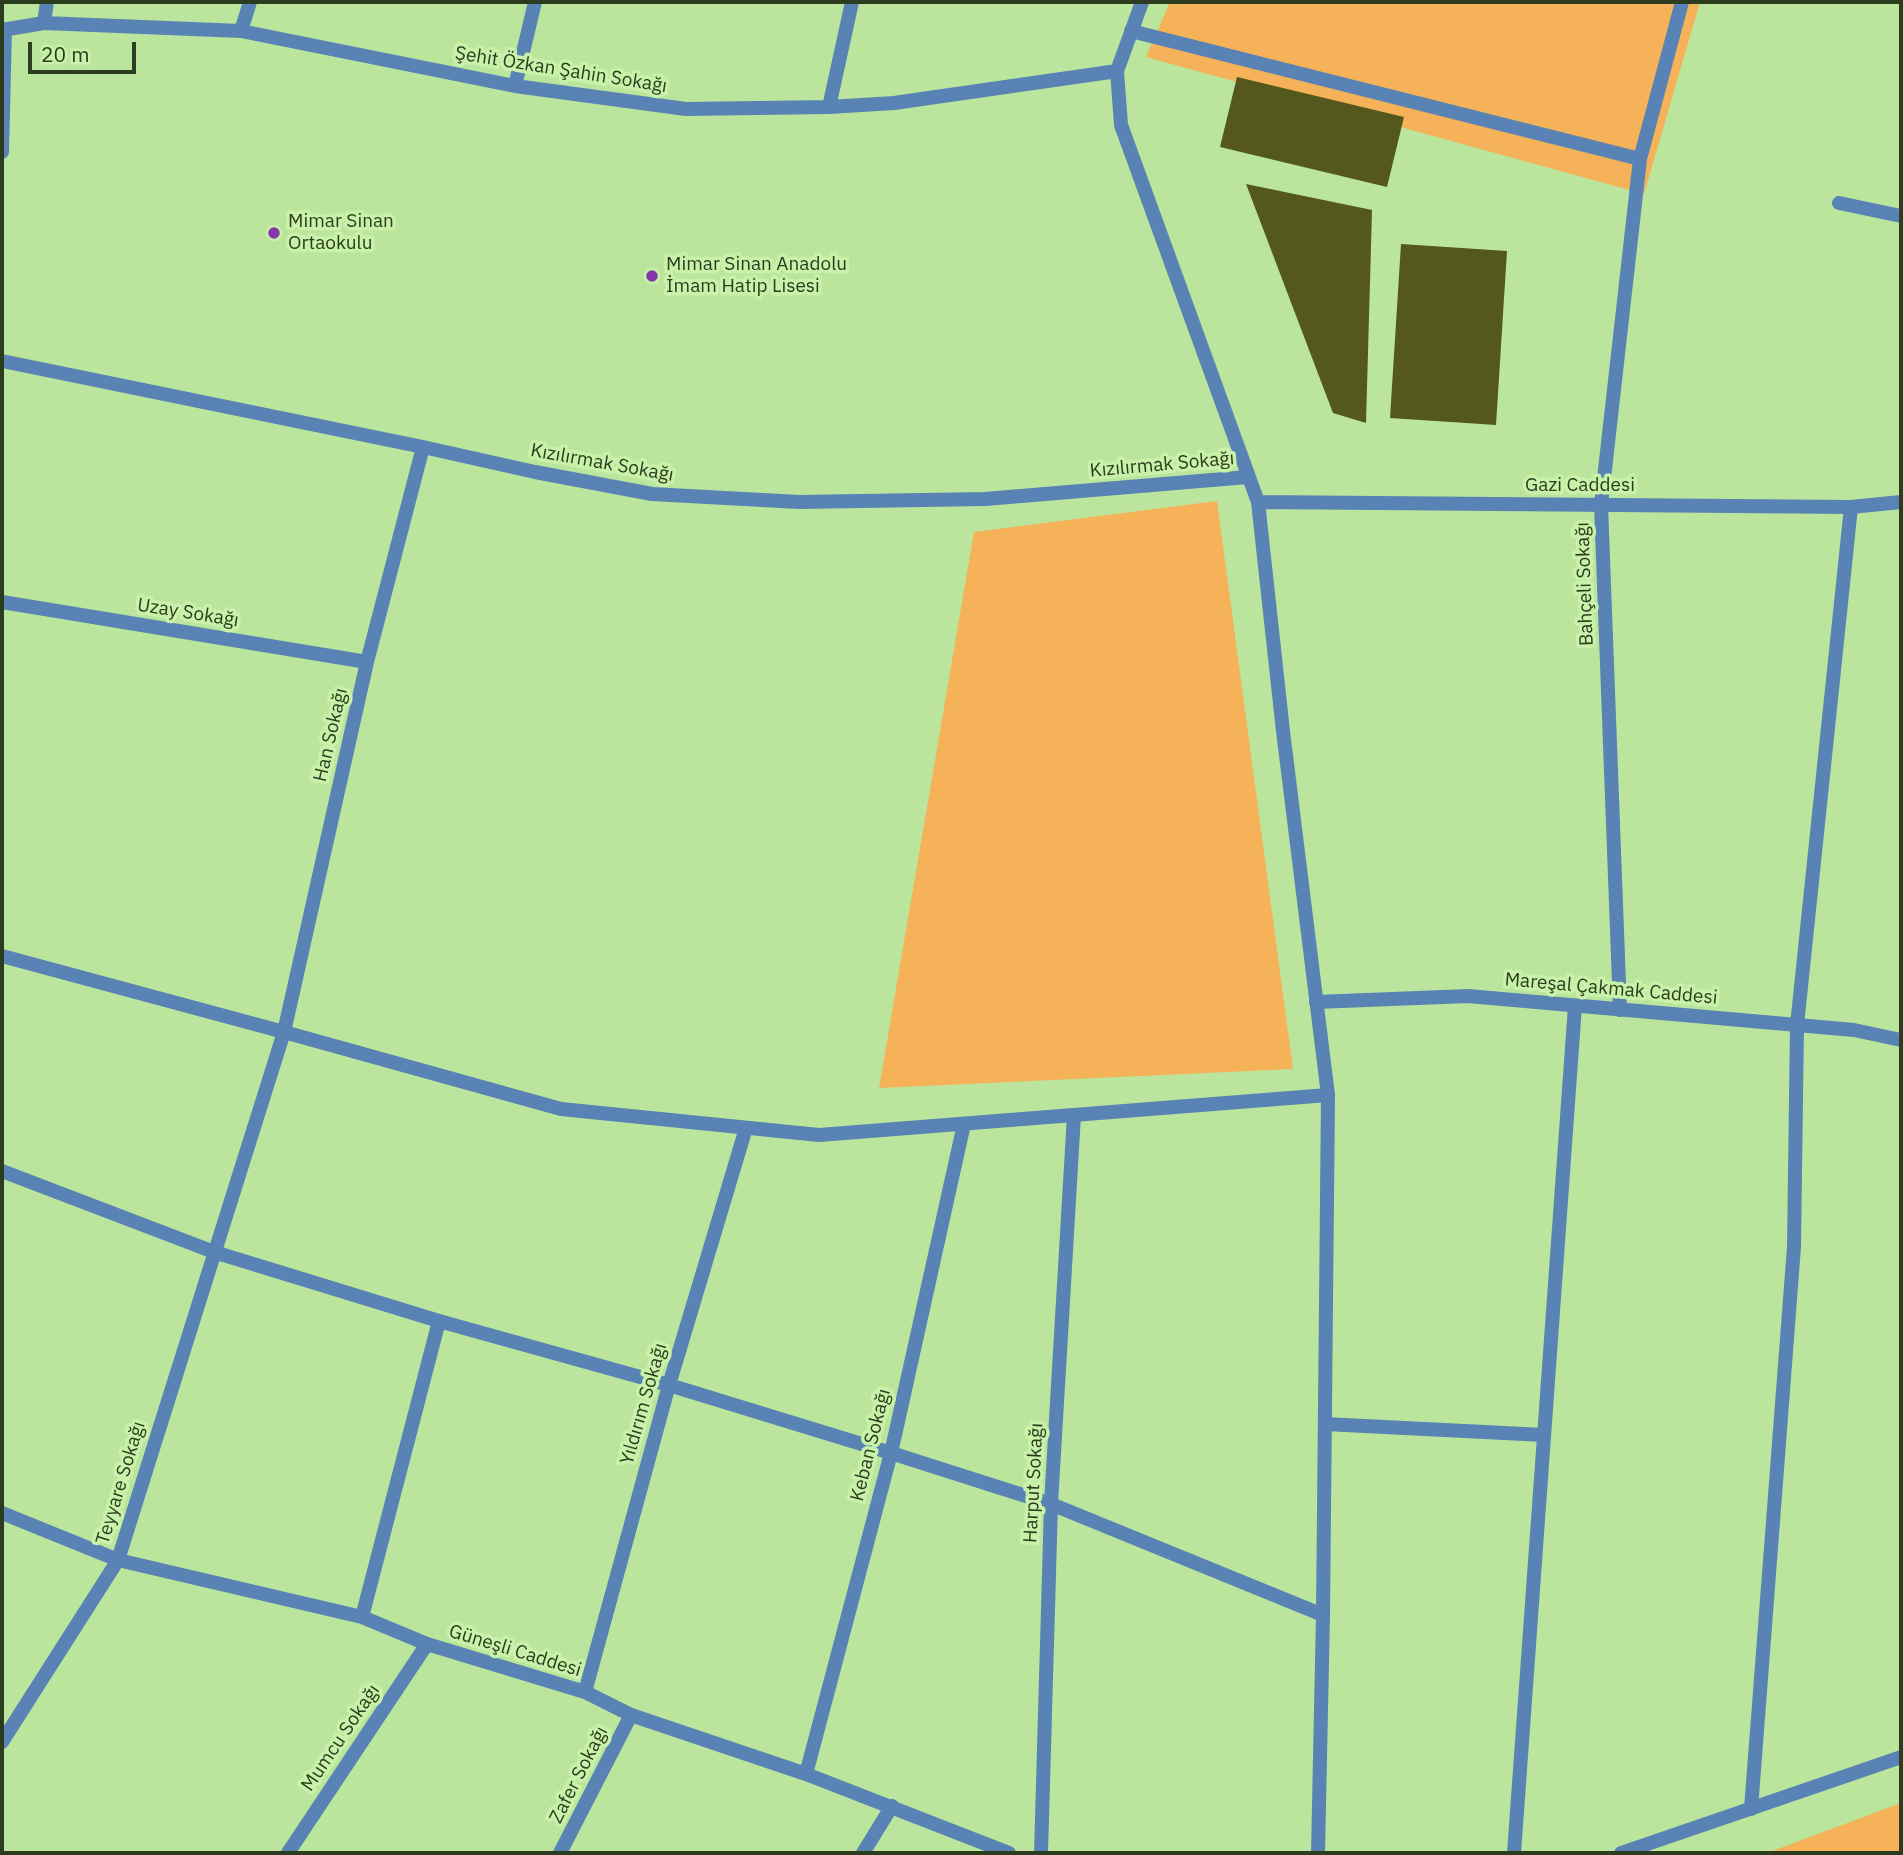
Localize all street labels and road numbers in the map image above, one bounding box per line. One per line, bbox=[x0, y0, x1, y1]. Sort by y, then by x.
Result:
street label: Şehit Özkan Şahin Sokağı bbox=[453, 42, 669, 98]
street label: Kızılırmak Sokağı bbox=[529, 439, 675, 487]
street label: Kızılırmak Sokağı bbox=[1089, 447, 1235, 483]
street label: Gazi Caddesi bbox=[1525, 475, 1635, 497]
street label: Bahçeli Sokağı bbox=[1571, 522, 1599, 646]
street label: Uzay Sokağı bbox=[136, 594, 240, 632]
street label: Han Sokağı bbox=[309, 686, 353, 784]
street label: Mareşal Çakmak Caddesi bbox=[1504, 968, 1718, 1010]
street label: Yıldırım Sokağı bbox=[616, 1341, 672, 1467]
street label: Keban Sokağı bbox=[846, 1386, 896, 1504]
street label: Teyyare Sokağı bbox=[92, 1419, 150, 1547]
street label: Harput Sokağı bbox=[1019, 1422, 1049, 1544]
street label: Güneşli Caddesi bbox=[446, 1620, 584, 1682]
street label: Mumcu Sokağı bbox=[297, 1680, 385, 1796]
street label: Zafer Sokağı bbox=[545, 1723, 613, 1827]

